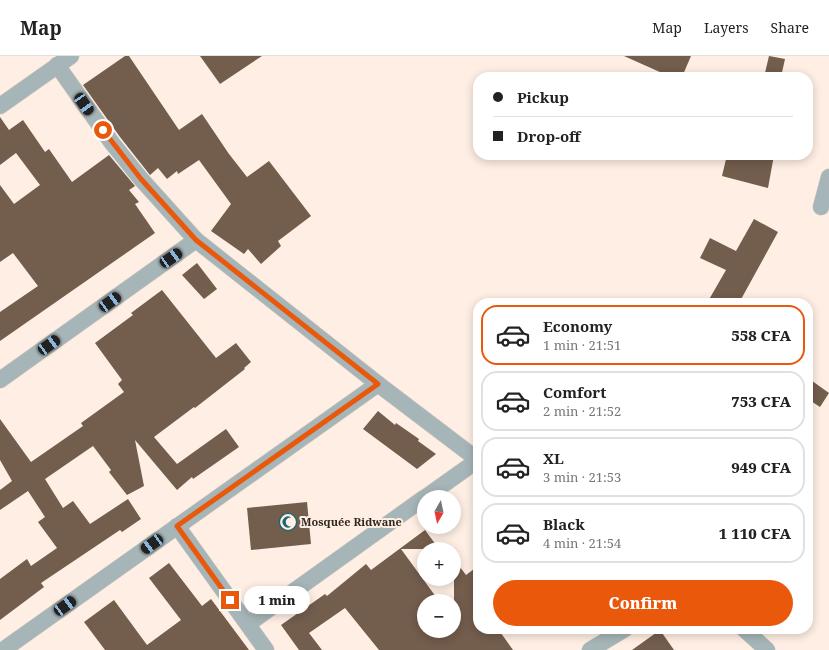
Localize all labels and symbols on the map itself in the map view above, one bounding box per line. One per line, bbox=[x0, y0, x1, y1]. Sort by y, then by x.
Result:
car bbox=[72, 91, 96, 117]
route start bbox=[94, 121, 112, 139]
car bbox=[158, 246, 184, 270]
car bbox=[97, 290, 123, 314]
car bbox=[36, 333, 62, 357]
north arrow bbox=[417, 490, 461, 534]
mosque icon: Mosquée Ridwane bbox=[278, 512, 298, 532]
place label: Mosquée Ridwane bbox=[301, 514, 402, 529]
car bbox=[139, 532, 165, 556]
callout: 1 min bbox=[244, 586, 310, 614]
route end bbox=[221, 591, 239, 609]
car bbox=[52, 594, 78, 618]

